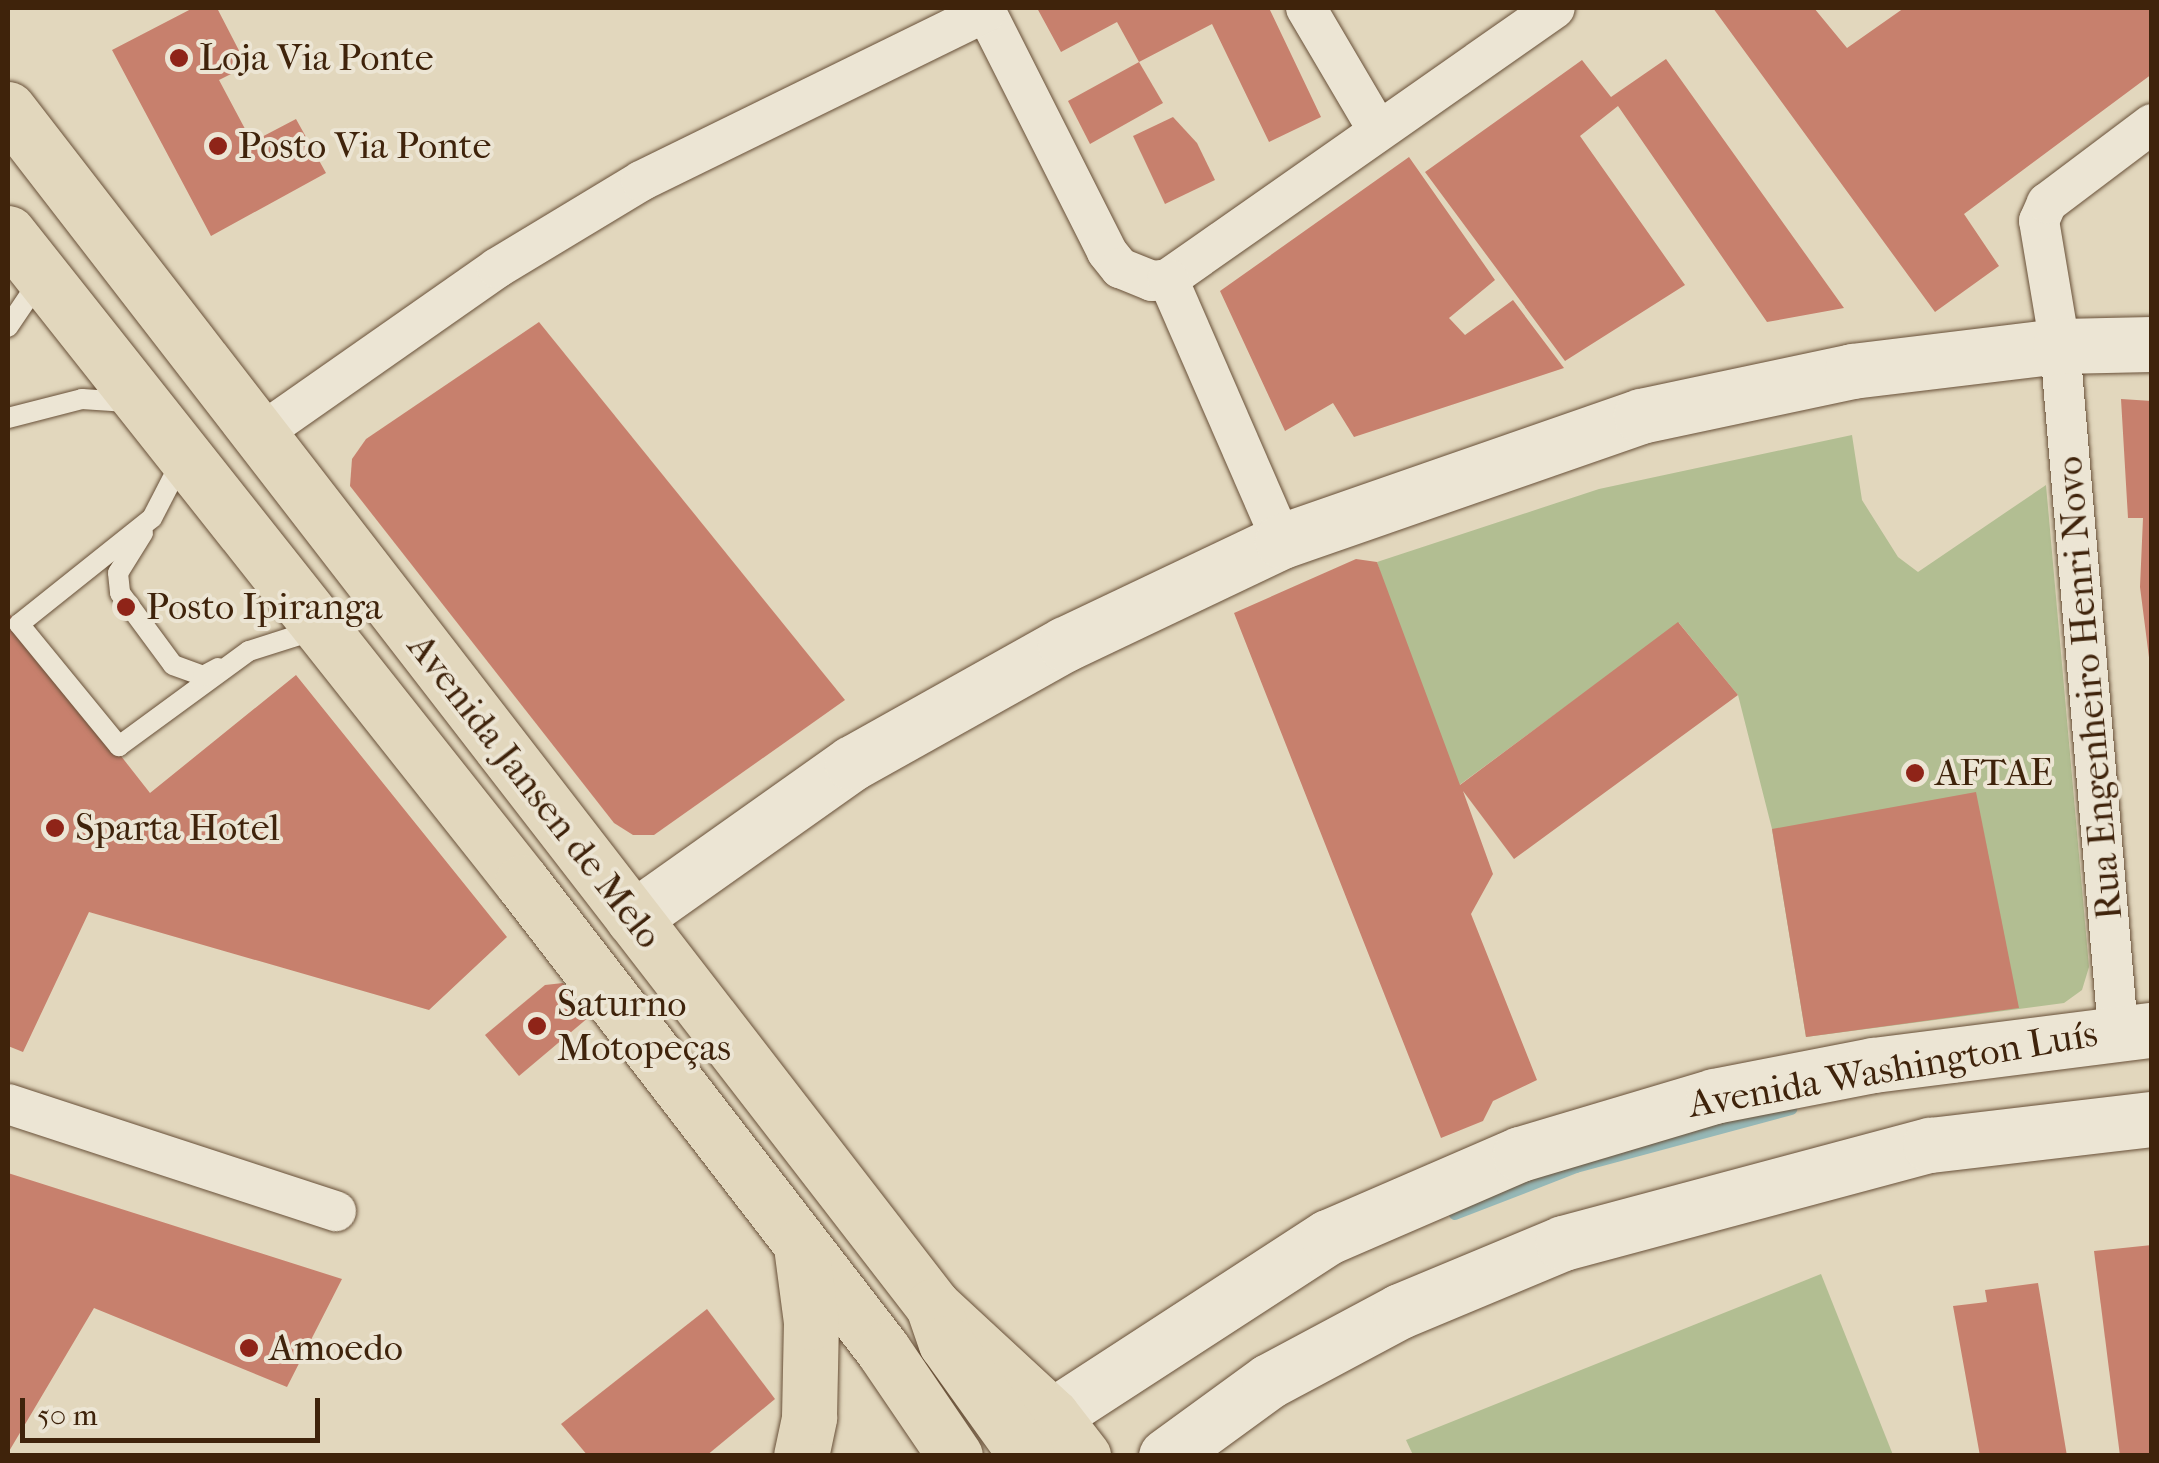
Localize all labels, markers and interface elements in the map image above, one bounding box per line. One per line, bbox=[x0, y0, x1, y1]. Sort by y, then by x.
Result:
place label: Loja Via Ponte bbox=[199, 35, 433, 81]
marker: Loja Via Ponte bbox=[168, 47, 190, 69]
place label: Posto Via Ponte bbox=[238, 123, 491, 169]
marker: Posto Via Ponte bbox=[207, 135, 229, 157]
street label: Rua Engenheiro Henri Novo bbox=[2046, 454, 2132, 922]
place label: Posto Ipiranga bbox=[146, 584, 382, 630]
marker: Posto Ipiranga bbox=[115, 596, 137, 618]
street label: Avenida Jansen de Melo bbox=[398, 625, 672, 957]
place label: AFTAE bbox=[1935, 750, 2053, 796]
marker: AFTAE bbox=[1904, 762, 1926, 784]
place label: Sparta Hotel bbox=[75, 805, 280, 851]
marker: Sparta Hotel bbox=[44, 817, 66, 839]
place label: Saturno Motopeças bbox=[557, 981, 731, 1070]
street label: Avenida Washington Luís bbox=[1685, 1011, 2101, 1127]
marker: Saturno Motopeças bbox=[526, 1015, 548, 1037]
place label: Amoedo bbox=[269, 1325, 403, 1371]
marker: Amoedo bbox=[238, 1337, 260, 1359]
scale bar bbox=[25, 1378, 325, 1440]
text: 50 m bbox=[37, 1398, 98, 1433]

